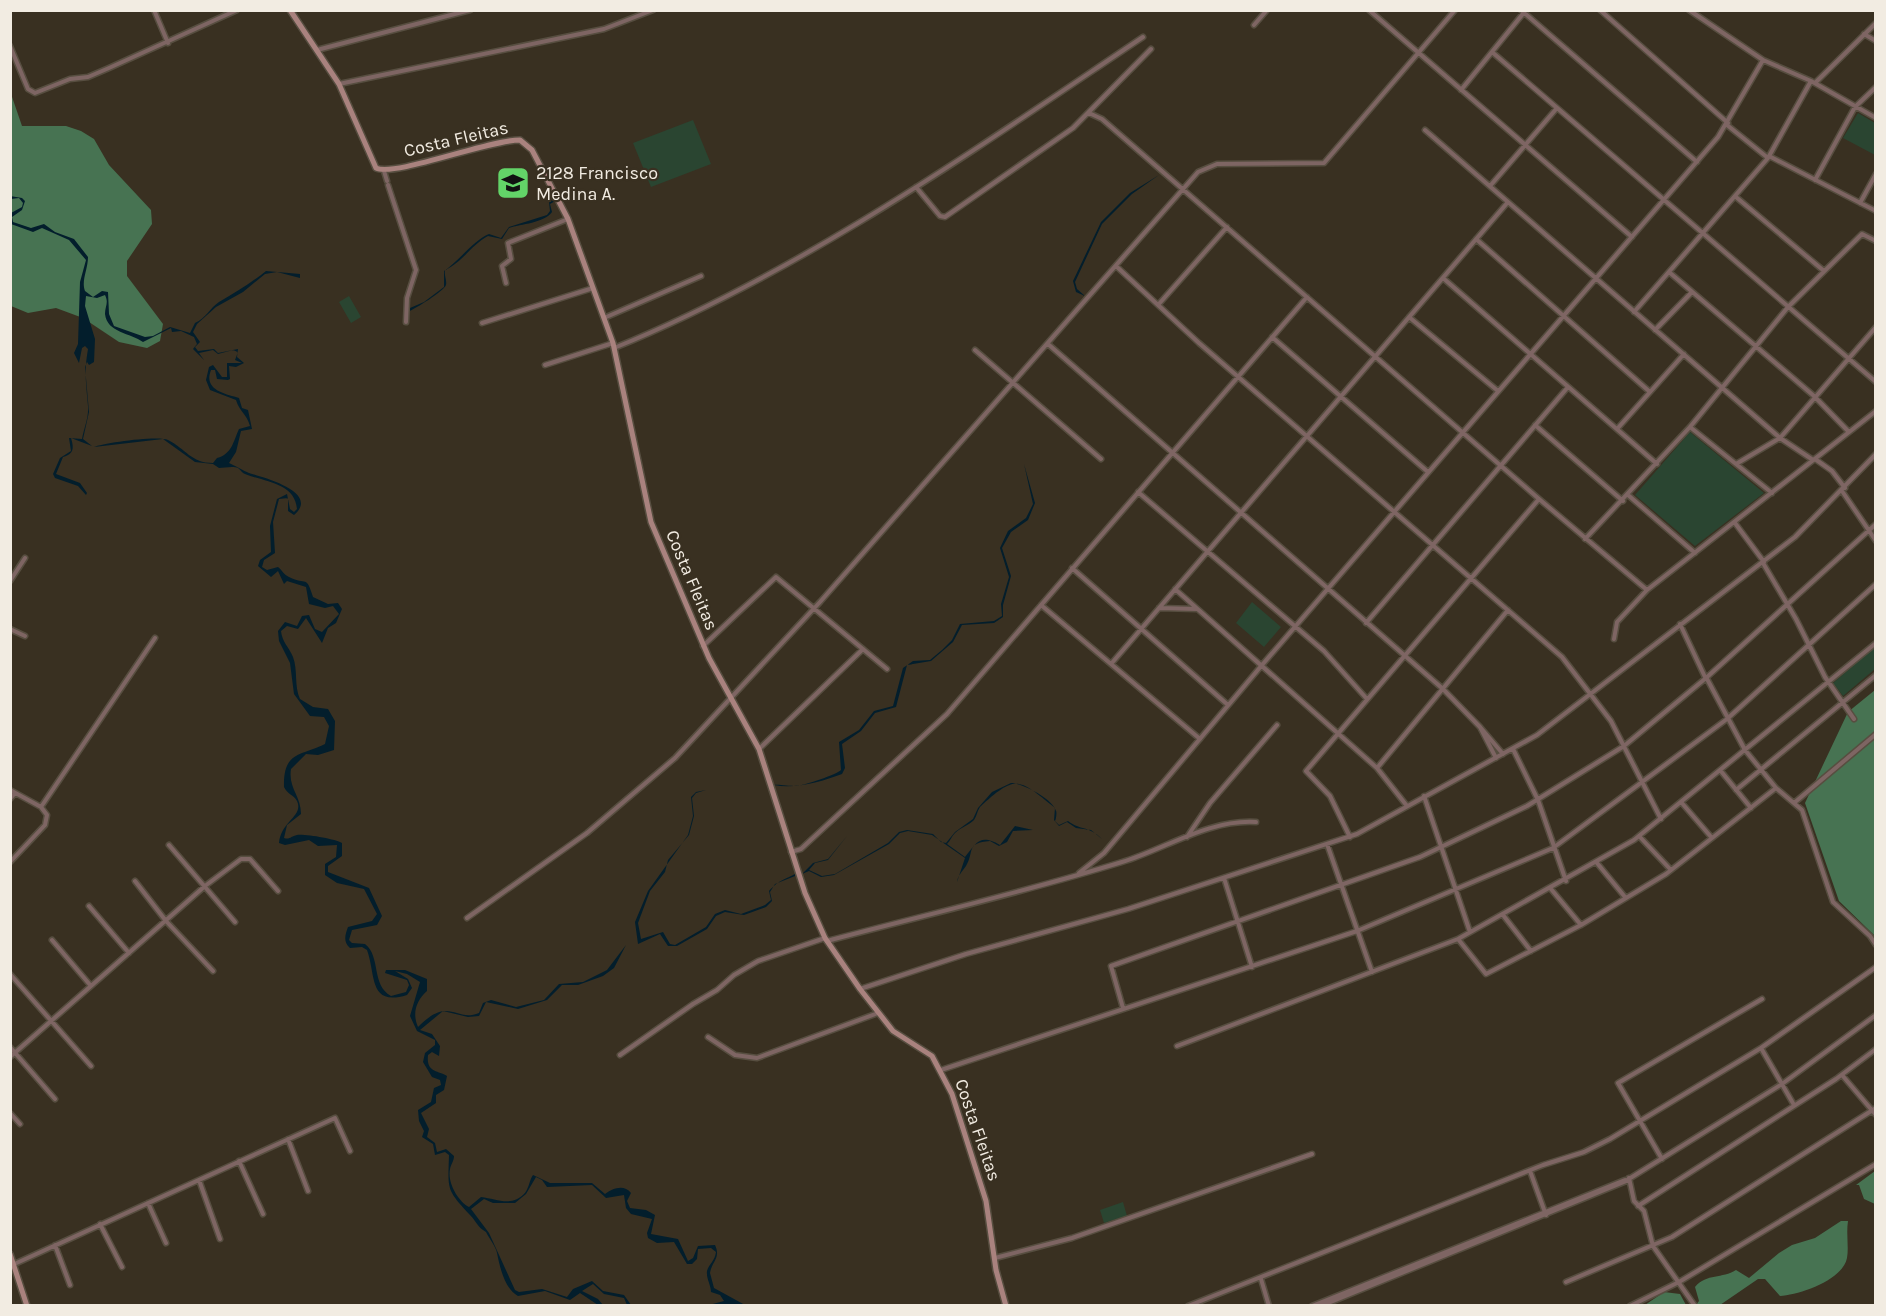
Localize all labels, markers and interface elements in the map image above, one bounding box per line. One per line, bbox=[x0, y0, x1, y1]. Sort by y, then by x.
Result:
street label: Costa Fleitas bbox=[402, 116, 510, 162]
place label: 2128 Francisco Medina A. bbox=[536, 162, 658, 205]
school or university icon: 2128 Francisco Medina A. bbox=[495, 165, 531, 201]
street label: Costa Fleitas bbox=[661, 527, 723, 633]
street label: Costa Fleitas bbox=[950, 1076, 1006, 1184]

